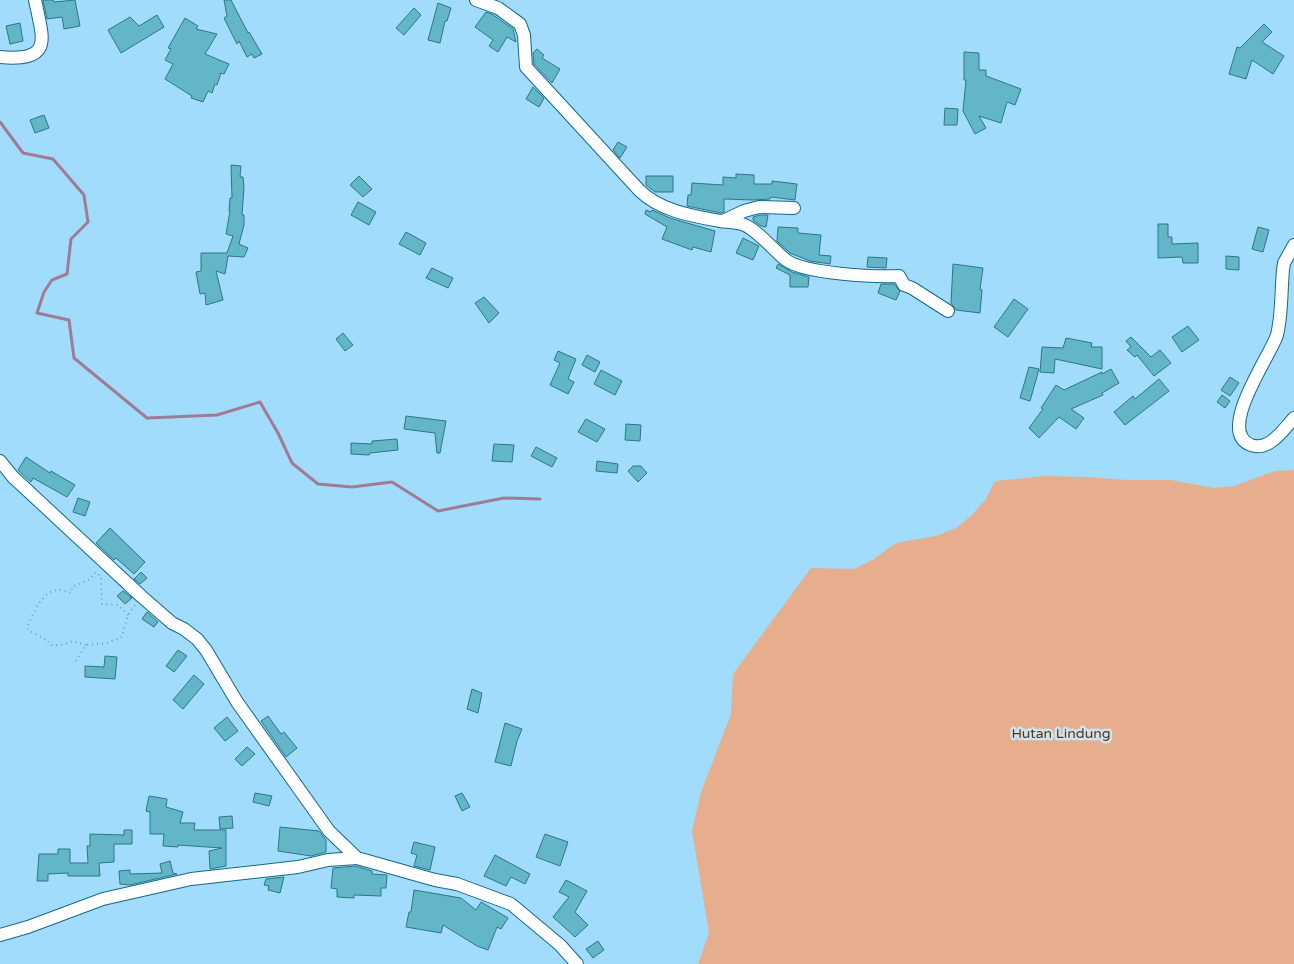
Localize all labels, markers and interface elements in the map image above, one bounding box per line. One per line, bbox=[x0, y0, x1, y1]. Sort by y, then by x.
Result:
park label: Hutan Lindung bbox=[1011, 725, 1111, 742]

